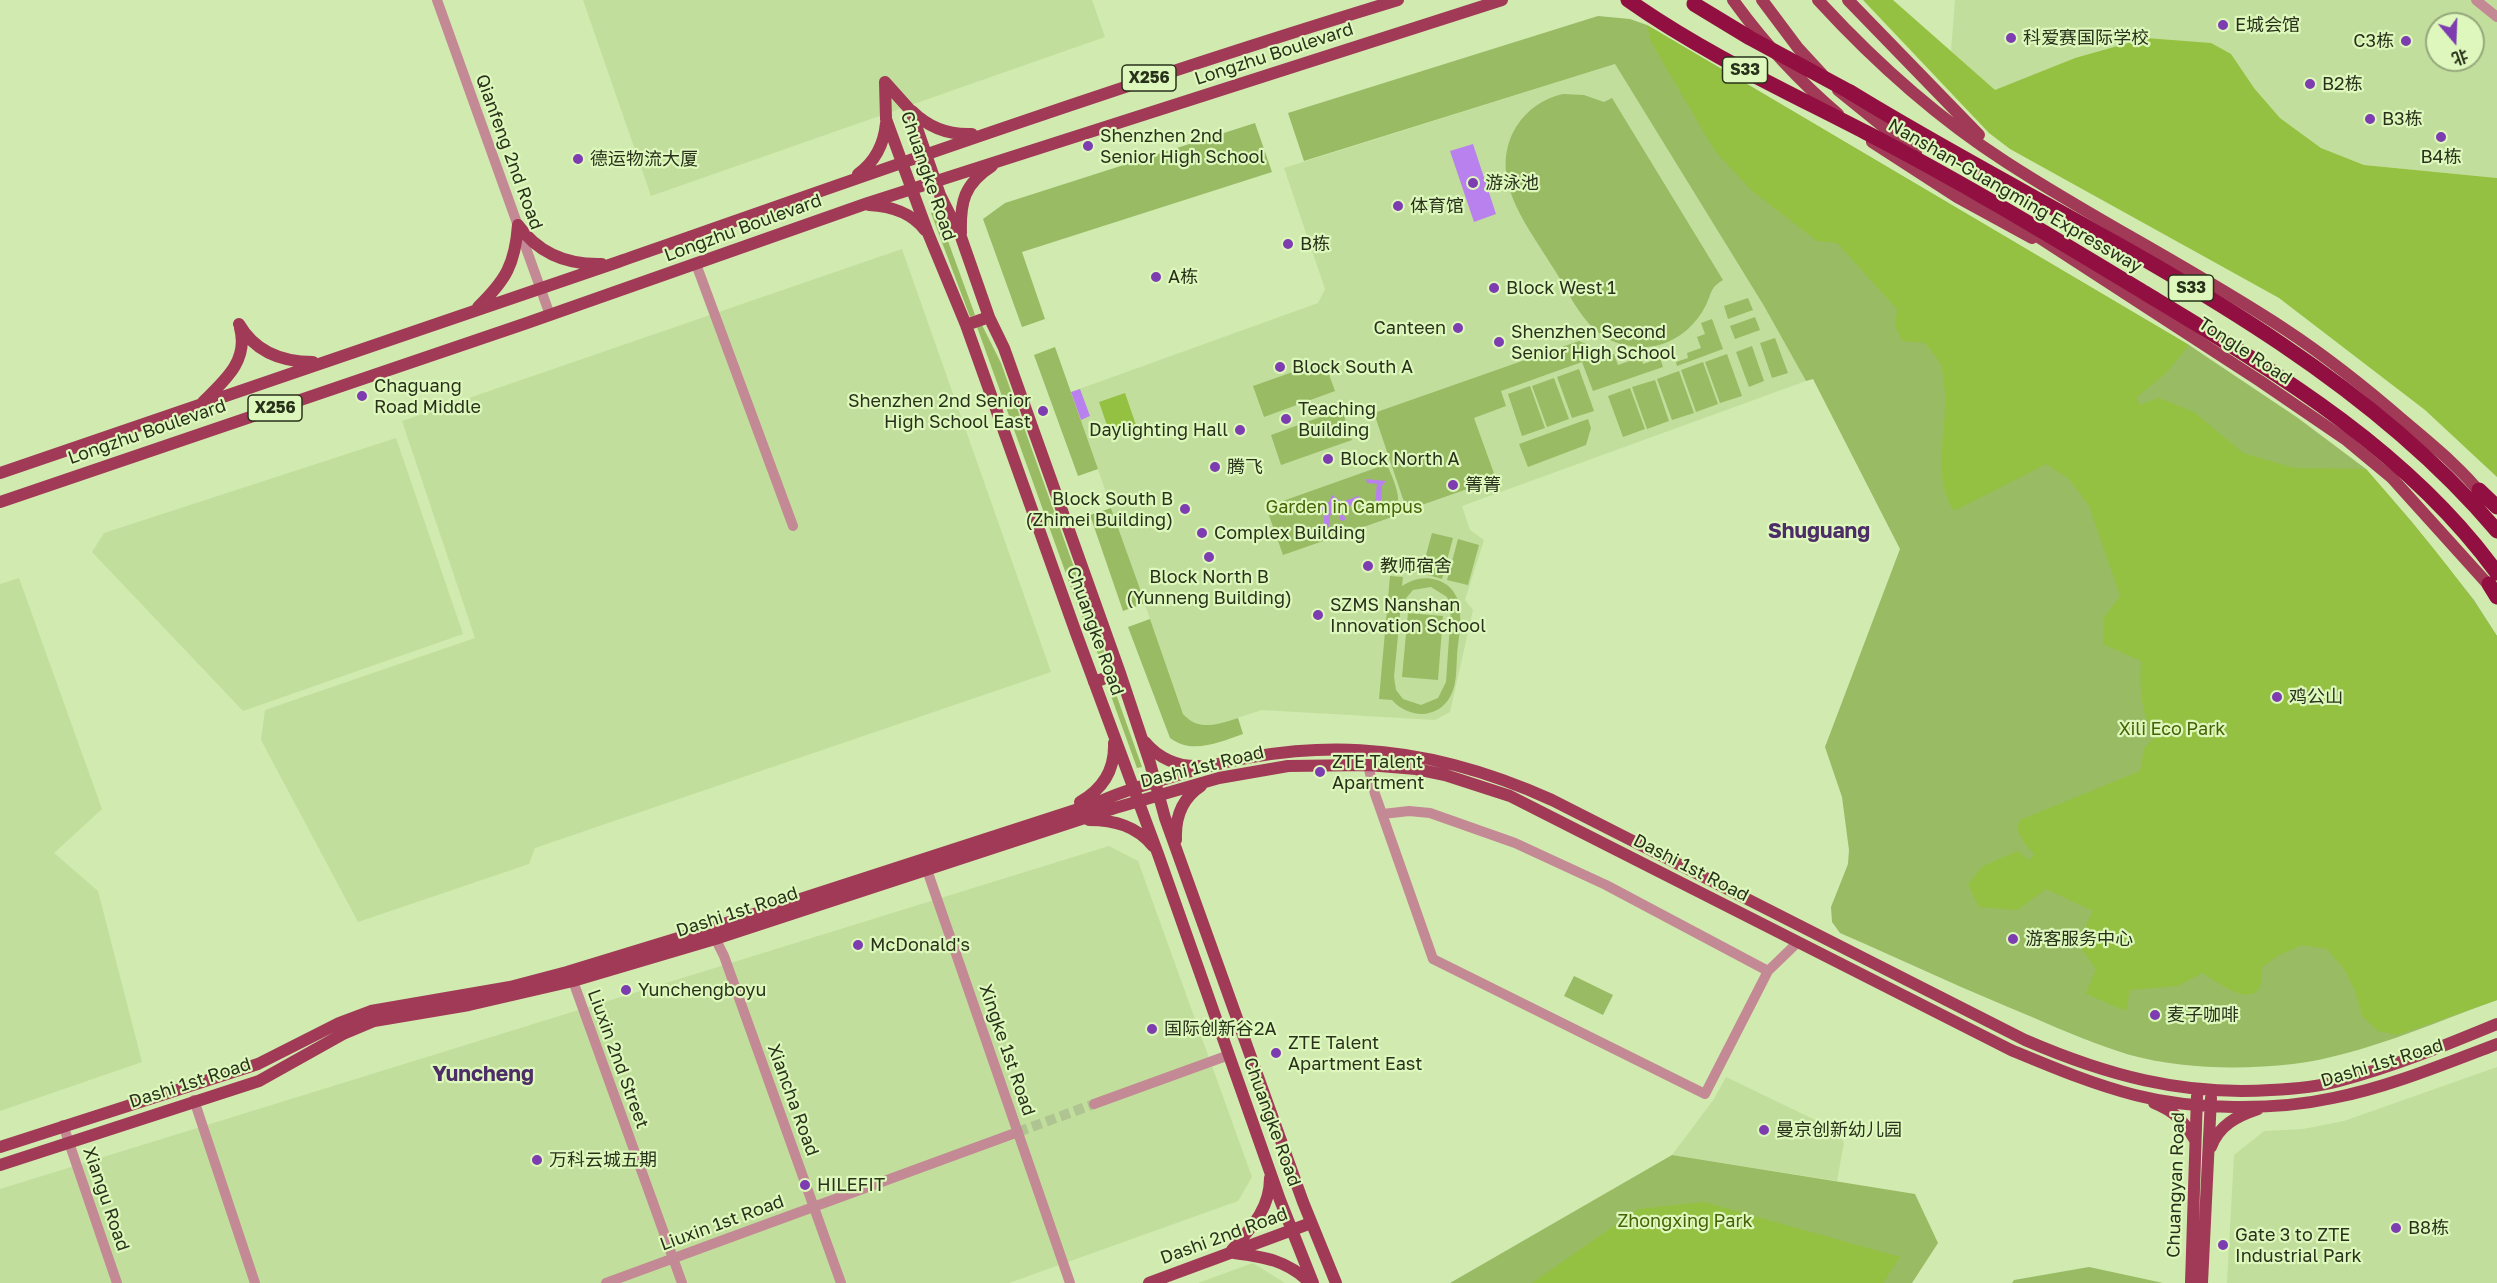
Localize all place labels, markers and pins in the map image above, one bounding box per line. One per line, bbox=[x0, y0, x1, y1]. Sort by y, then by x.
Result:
place label: E城会馆 bbox=[2235, 14, 2300, 36]
marker: E城会馆 bbox=[2216, 18, 2230, 32]
place label: 科爱赛国际学校 bbox=[2023, 27, 2149, 49]
place label: C3栋 bbox=[2353, 30, 2394, 52]
marker: 科爱赛国际学校 bbox=[2004, 31, 2018, 45]
marker: C3栋 bbox=[2399, 34, 2413, 48]
place label: B2栋 bbox=[2322, 73, 2362, 95]
marker: B2栋 bbox=[2303, 77, 2317, 91]
place label: B3栋 bbox=[2382, 108, 2423, 130]
marker: B3栋 bbox=[2363, 112, 2377, 126]
place label: Shenzhen 2nd Senior High School bbox=[1100, 125, 1265, 168]
marker: B4栋 bbox=[2434, 130, 2448, 144]
marker: Shenzhen 2nd Senior High School bbox=[1081, 139, 1095, 153]
place label: B4栋 bbox=[2420, 146, 2462, 168]
place label: 德运物流大厦 bbox=[590, 148, 698, 170]
marker: 德运物流大厦 bbox=[571, 152, 585, 166]
place label: 游泳池 bbox=[1485, 172, 1539, 194]
marker: 游泳池 bbox=[1466, 176, 1480, 190]
place label: 体育馆 bbox=[1410, 195, 1464, 217]
marker: 体育馆 bbox=[1391, 199, 1405, 213]
place label: B栋 bbox=[1300, 233, 1330, 255]
marker: B栋 bbox=[1281, 237, 1295, 251]
place label: A栋 bbox=[1168, 266, 1198, 288]
marker: A栋 bbox=[1149, 270, 1163, 284]
place label: Block West 1 bbox=[1506, 277, 1616, 299]
marker: Block West 1 bbox=[1487, 281, 1501, 295]
place label: Canteen bbox=[1374, 317, 1446, 339]
marker: Canteen bbox=[1451, 321, 1465, 335]
place label: Shenzhen Second Senior High School bbox=[1511, 321, 1676, 364]
marker: Shenzhen Second Senior High School bbox=[1492, 335, 1506, 349]
place label: Block South A bbox=[1292, 356, 1413, 378]
marker: Block South A bbox=[1273, 360, 1287, 374]
place label: Chaguang Road Middle bbox=[374, 375, 481, 418]
marker: Chaguang Road Middle bbox=[355, 389, 369, 403]
place label: Shenzhen 2nd Senior High School East bbox=[848, 390, 1031, 432]
place label: Teaching Building bbox=[1298, 398, 1376, 440]
marker: Shenzhen 2nd Senior High School East bbox=[1036, 404, 1050, 418]
marker: Teaching Building bbox=[1279, 412, 1293, 426]
place label: Daylighting Hall bbox=[1089, 419, 1228, 441]
marker: Daylighting Hall bbox=[1233, 423, 1247, 437]
place label: Block North A bbox=[1340, 448, 1460, 470]
marker: Block North A bbox=[1321, 452, 1335, 466]
place label: 腾飞 bbox=[1227, 456, 1263, 478]
marker: 腾飞 bbox=[1208, 460, 1222, 474]
place label: 箐箐 bbox=[1465, 474, 1501, 496]
marker: 箐箐 bbox=[1446, 478, 1460, 492]
place label: Block South B (Zhimei Building) bbox=[1026, 488, 1173, 530]
marker: Block South B (Zhimei Building) bbox=[1178, 502, 1192, 516]
place label: Complex Building bbox=[1214, 522, 1365, 544]
marker: Complex Building bbox=[1195, 526, 1209, 540]
marker: Block North B (Yunneng Building) bbox=[1202, 550, 1216, 564]
place label: 教师宿舍 bbox=[1380, 555, 1452, 577]
marker: 教师宿舍 bbox=[1361, 559, 1375, 573]
place label: Block North B (Yunneng Building) bbox=[1126, 566, 1292, 608]
place label: SZMS Nanshan Innovation School bbox=[1330, 594, 1486, 636]
marker: SZMS Nanshan Innovation School bbox=[1311, 608, 1325, 622]
place label: 鸡公山 bbox=[2289, 686, 2343, 708]
marker: 鸡公山 bbox=[2270, 690, 2284, 704]
place label: ZTE Talent Apartment bbox=[1332, 751, 1424, 794]
marker: ZTE Talent Apartment bbox=[1313, 765, 1327, 779]
place label: 游客服务中心 bbox=[2025, 928, 2133, 950]
marker: 游客服务中心 bbox=[2006, 932, 2020, 946]
place label: McDonald's bbox=[870, 934, 970, 956]
marker: McDonald's bbox=[851, 938, 865, 952]
place label: Yunchengboyu bbox=[638, 979, 766, 1001]
marker: Yunchengboyu bbox=[619, 983, 633, 997]
place label: 麦子咖啡 bbox=[2167, 1004, 2239, 1026]
marker: 麦子咖啡 bbox=[2148, 1008, 2162, 1022]
place label: 国际创新谷2A bbox=[1164, 1018, 1276, 1040]
marker: 国际创新谷2A bbox=[1145, 1022, 1159, 1036]
place label: ZTE Talent Apartment East bbox=[1288, 1032, 1423, 1074]
marker: ZTE Talent Apartment East bbox=[1269, 1046, 1283, 1060]
place label: 曼京创新幼儿园 bbox=[1776, 1119, 1902, 1141]
marker: 曼京创新幼儿园 bbox=[1757, 1123, 1771, 1137]
place label: 万科云城五期 bbox=[549, 1149, 657, 1171]
marker: 万科云城五期 bbox=[530, 1153, 544, 1167]
place label: HILEFIT bbox=[817, 1174, 885, 1196]
marker: HILEFIT bbox=[798, 1178, 812, 1192]
place label: B8栋 bbox=[2408, 1217, 2449, 1239]
marker: B8栋 bbox=[2389, 1221, 2403, 1235]
place label: Gate 3 to ZTE Industrial Park bbox=[2235, 1224, 2362, 1266]
marker: Gate 3 to ZTE Industrial Park bbox=[2216, 1238, 2230, 1252]

